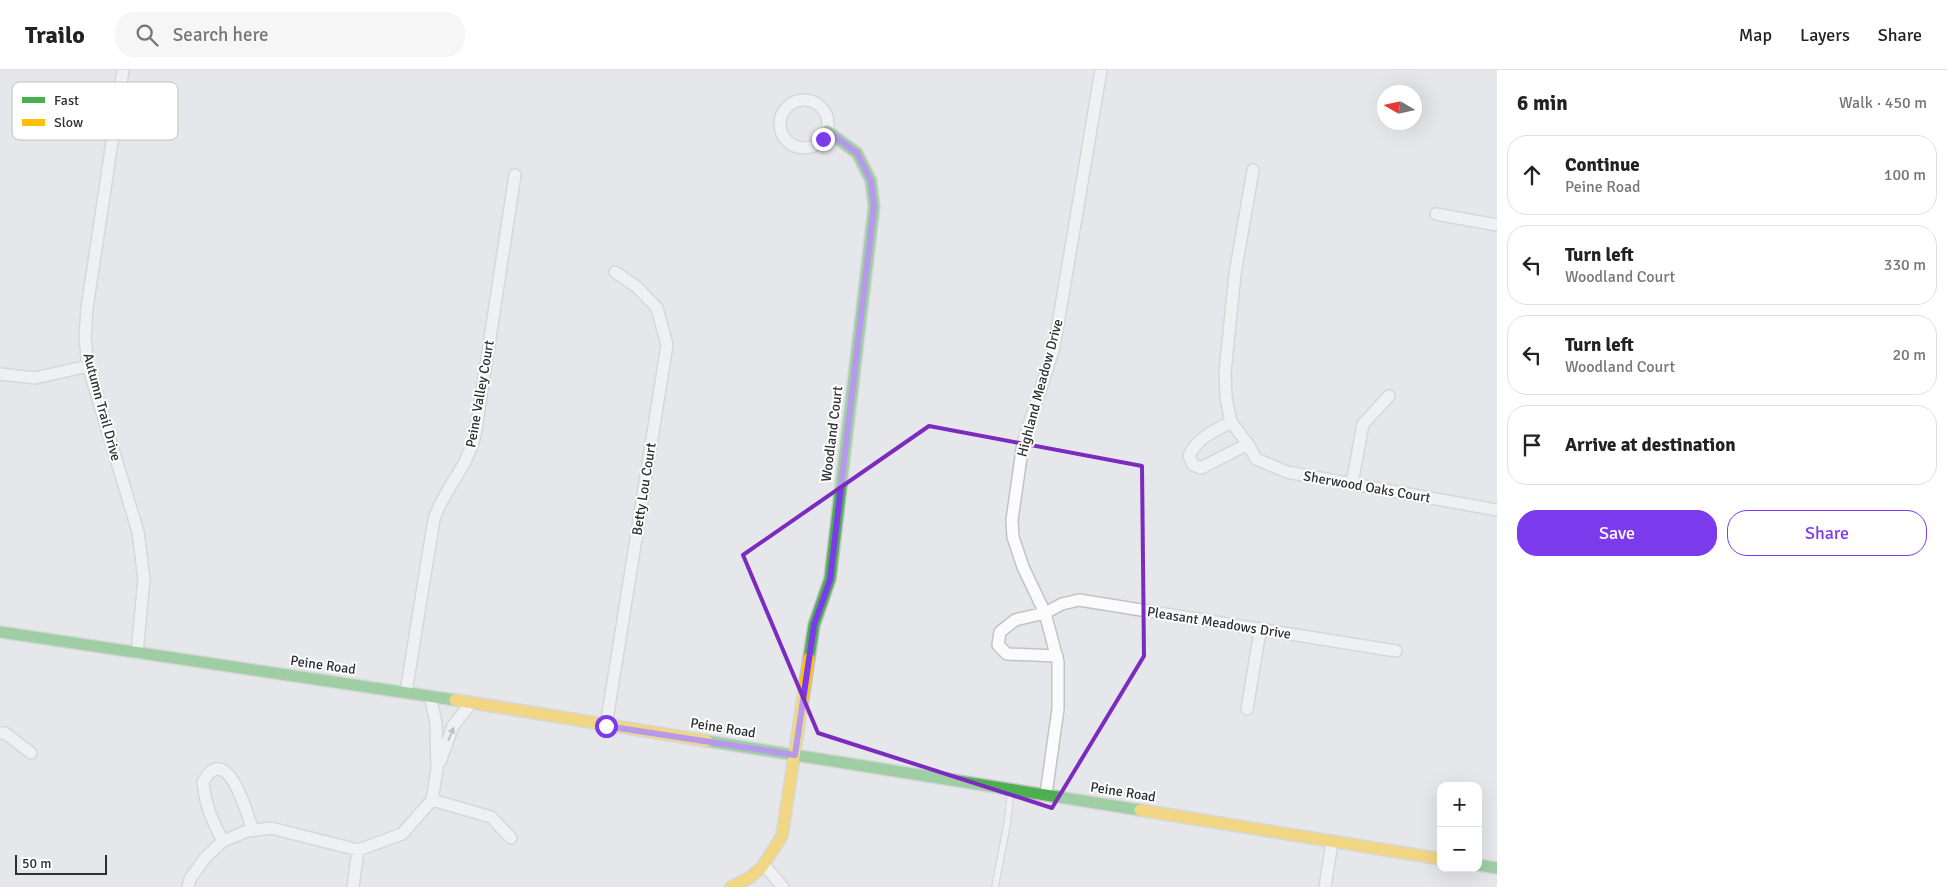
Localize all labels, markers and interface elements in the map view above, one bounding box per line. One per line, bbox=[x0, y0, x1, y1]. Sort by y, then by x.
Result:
search box bbox=[115, 12, 465, 57]
text: Trailo bbox=[25, 20, 85, 50]
icon: search bbox=[133, 21, 161, 49]
text: Search here bbox=[173, 23, 269, 47]
text: Map bbox=[1739, 24, 1772, 46]
text: Layers bbox=[1800, 24, 1850, 46]
text: Share bbox=[1878, 24, 1922, 46]
legend bbox=[12, 82, 178, 140]
north arrow bbox=[1377, 85, 1422, 130]
text: 6 min bbox=[1517, 90, 1568, 116]
text: Fast bbox=[54, 92, 79, 109]
text: Walk · 450 m bbox=[1839, 93, 1927, 113]
text: Slow bbox=[54, 114, 83, 131]
route end bbox=[812, 128, 835, 151]
text: Continue bbox=[1565, 153, 1640, 177]
icon: ahead bbox=[1518, 161, 1546, 189]
text: 100 m bbox=[1884, 165, 1926, 185]
text: Peine Road bbox=[1565, 177, 1640, 197]
text: Turn left bbox=[1565, 243, 1634, 267]
icon: left bbox=[1518, 251, 1546, 279]
text: 330 m bbox=[1884, 255, 1926, 275]
text: Woodland Court bbox=[1565, 267, 1675, 287]
street label: Highland Meadow Drive bbox=[1013, 317, 1067, 459]
text: Turn left bbox=[1565, 333, 1634, 357]
street label: Peine Valley Court bbox=[462, 339, 498, 449]
icon: left bbox=[1518, 341, 1546, 369]
text: 20 m bbox=[1892, 345, 1926, 365]
street label: Autumn Trail Drive bbox=[79, 351, 125, 463]
text: Woodland Court bbox=[1565, 357, 1675, 377]
street label: Woodland Court bbox=[818, 385, 846, 483]
icon: arrive bbox=[1518, 431, 1546, 459]
text: Arrive at destination bbox=[1565, 433, 1736, 457]
street label: Betty Lou Court bbox=[628, 441, 660, 537]
street label: Sherwood Oaks Court bbox=[1302, 467, 1432, 507]
button: Save bbox=[1517, 510, 1717, 556]
button: Share bbox=[1727, 510, 1927, 556]
street label: Pleasant Meadows Drive bbox=[1146, 603, 1292, 643]
street label: Peine Road bbox=[289, 652, 357, 678]
street label: Peine Road bbox=[689, 714, 757, 742]
route start bbox=[595, 715, 618, 738]
one-way arrow bbox=[447, 726, 455, 741]
street label: Peine Road bbox=[1089, 778, 1157, 806]
map controls bbox=[1437, 782, 1482, 872]
button: + bbox=[1437, 782, 1482, 827]
button: − bbox=[1437, 827, 1482, 872]
scale bar bbox=[15, 852, 108, 875]
text: 50 m bbox=[22, 855, 51, 872]

